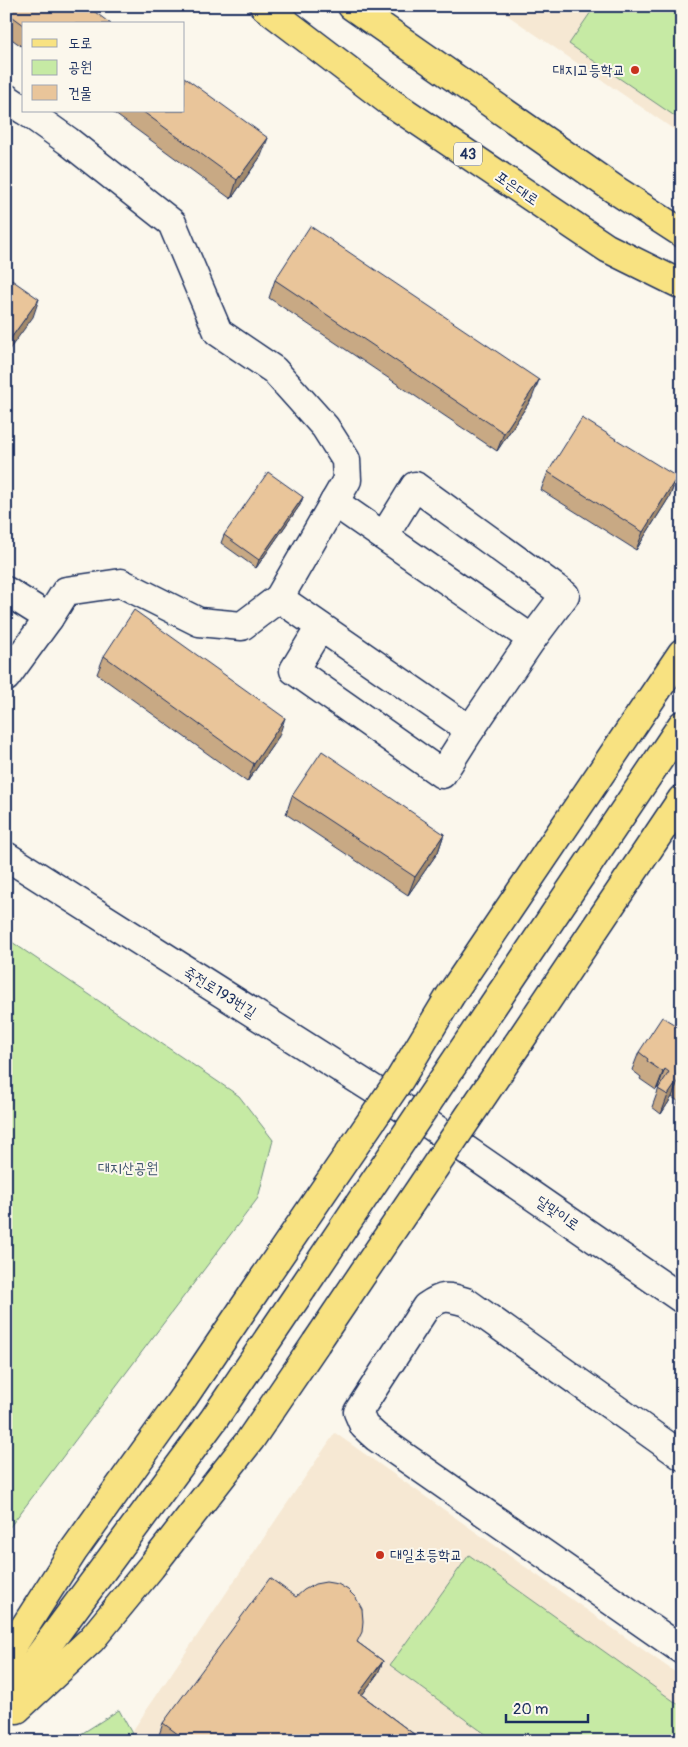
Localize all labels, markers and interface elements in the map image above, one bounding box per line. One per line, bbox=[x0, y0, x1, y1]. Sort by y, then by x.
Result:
legend bbox=[22, 22, 185, 112]
text: 도로 bbox=[68, 34, 92, 53]
text: 공원 bbox=[68, 58, 92, 77]
place label: 대지고등학교 bbox=[553, 61, 625, 80]
marker: 대지고등학교 bbox=[629, 64, 641, 76]
text: 건물 bbox=[68, 84, 92, 103]
road number: 43 bbox=[454, 142, 482, 166]
street label: 포은대로 bbox=[491, 167, 542, 210]
street label: 죽전로193번길 bbox=[180, 963, 260, 1022]
park label: 대지산공원 bbox=[98, 1159, 158, 1178]
street label: 달맞이로 bbox=[532, 1192, 583, 1235]
place label: 대일초등학교 bbox=[390, 1546, 462, 1565]
marker: 대일초등학교 bbox=[374, 1549, 386, 1561]
scale bar bbox=[506, 1692, 588, 1724]
text: 20 m bbox=[513, 1700, 548, 1719]

